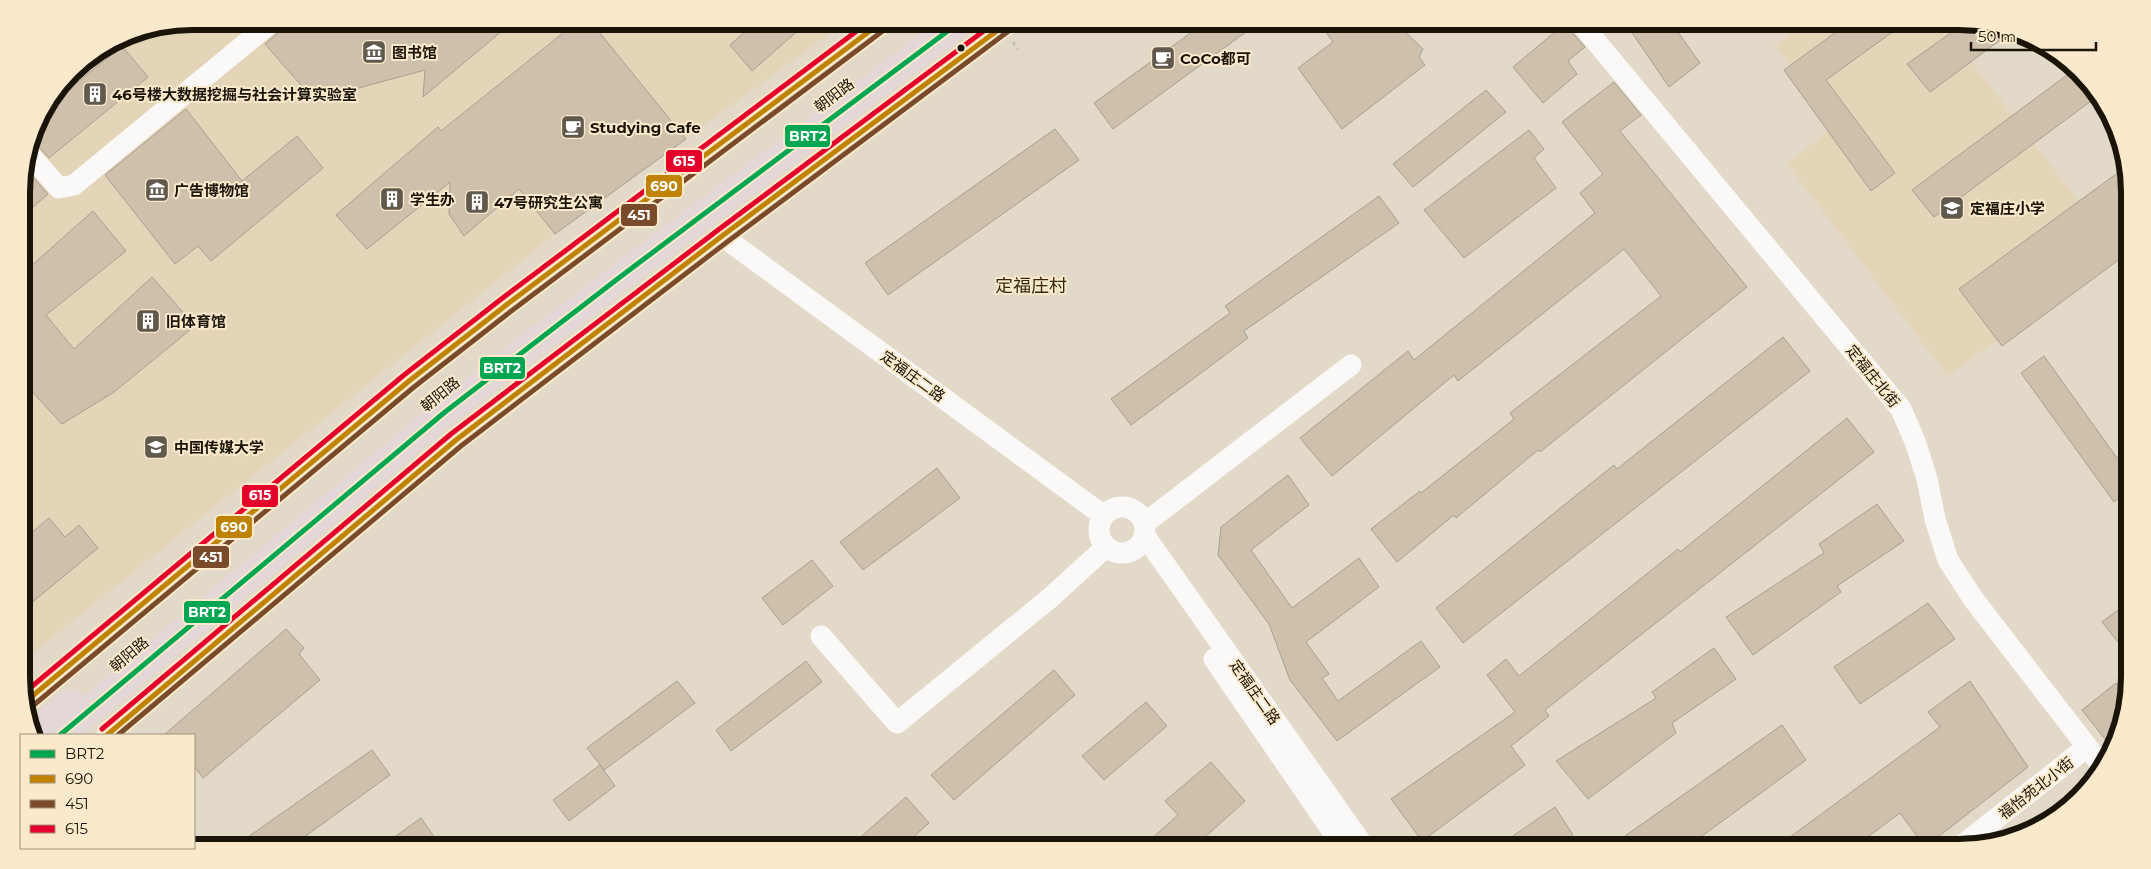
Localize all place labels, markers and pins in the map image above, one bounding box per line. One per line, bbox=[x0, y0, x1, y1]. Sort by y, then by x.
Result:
museum icon: 图书馆 bbox=[361, 39, 387, 65]
place label: 图书馆 bbox=[392, 43, 437, 62]
unlabelled marker bbox=[956, 43, 966, 53]
cafe icon: CoCo都可 bbox=[1150, 45, 1176, 71]
place label: CoCo都可 bbox=[1180, 49, 1251, 68]
building icon: 46号楼大数据挖掘与社会计算实验室 bbox=[82, 81, 108, 107]
place label: 46号楼大数据挖掘与社会计算实验室 bbox=[112, 85, 357, 104]
cafe icon: Studying Cafe bbox=[560, 114, 586, 140]
place label: Studying Cafe bbox=[590, 118, 701, 137]
museum icon: 广告博物馆 bbox=[144, 177, 170, 203]
place label: 广告博物馆 bbox=[174, 181, 249, 200]
building icon: 学生办 bbox=[379, 186, 405, 212]
building icon: 47号研究生公寓 bbox=[464, 189, 490, 215]
place label: 学生办 bbox=[410, 190, 455, 209]
place label: 47号研究生公寓 bbox=[494, 193, 603, 212]
school or university icon: 定福庄小学 bbox=[1939, 195, 1965, 221]
place label: 定福庄小学 bbox=[1970, 199, 2045, 218]
building icon: 旧体育馆 bbox=[135, 308, 161, 334]
place label: 旧体育馆 bbox=[166, 312, 226, 331]
school or university icon: 中国传媒大学 bbox=[143, 434, 169, 460]
place label: 中国传媒大学 bbox=[174, 438, 264, 457]

